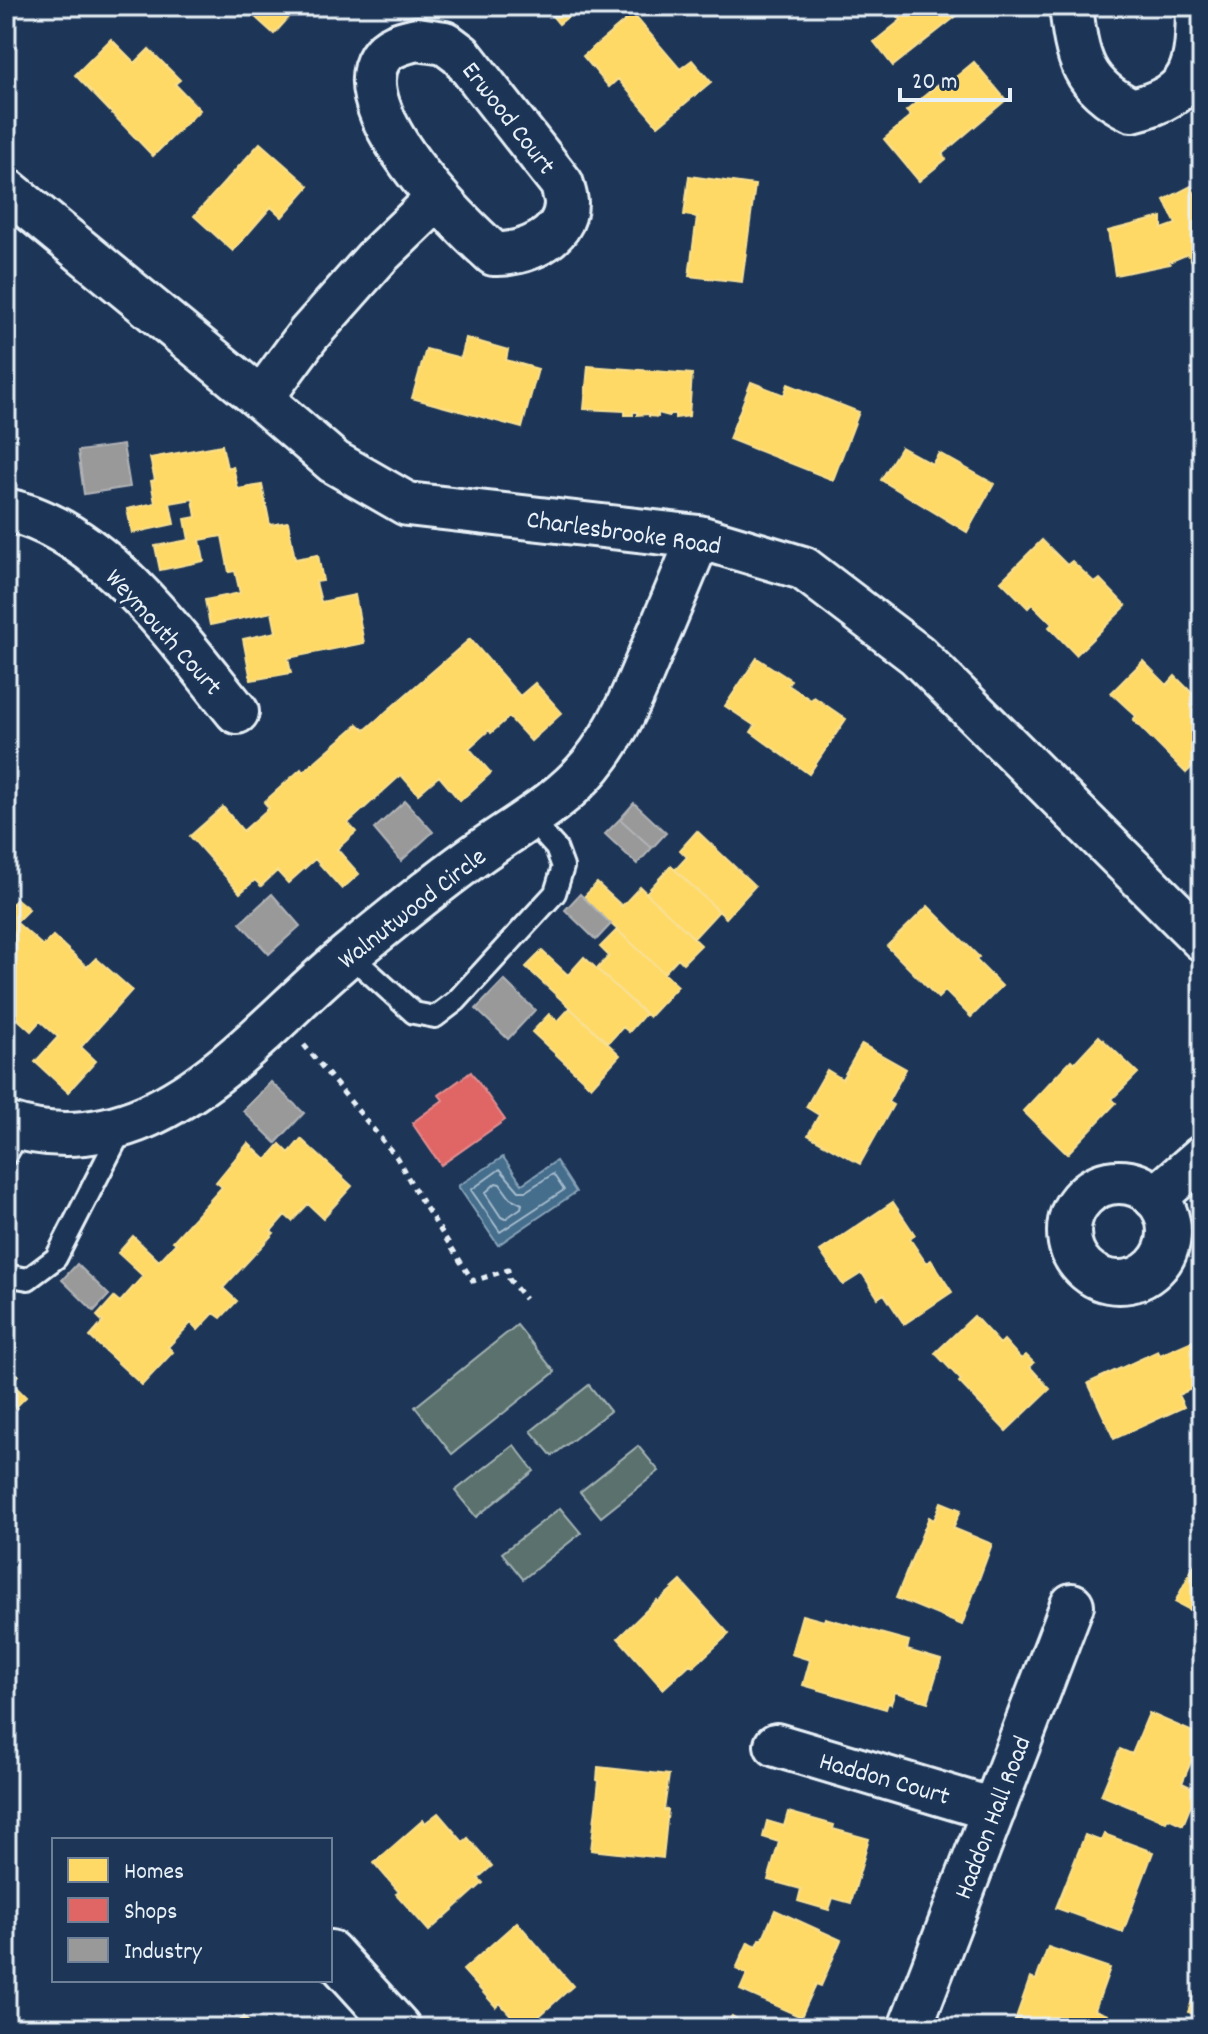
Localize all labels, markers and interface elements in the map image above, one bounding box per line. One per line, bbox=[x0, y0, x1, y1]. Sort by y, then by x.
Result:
scale bar bbox=[900, 52, 1010, 102]
street label: Erwood Court bbox=[451, 55, 563, 184]
text: 20 m bbox=[912, 66, 958, 100]
street label: Charlesbrooke Road bbox=[524, 503, 723, 566]
street label: Weymouth Court bbox=[95, 562, 230, 705]
street label: Walnutwood Circle bbox=[331, 840, 495, 980]
street label: Haddon Hall Road bbox=[946, 1731, 1042, 1905]
street label: Haddon Court bbox=[814, 1744, 954, 1817]
legend bbox=[52, 1838, 332, 1982]
text: Homes bbox=[124, 1856, 184, 1890]
text: Shops bbox=[124, 1896, 177, 1930]
text: Industry bbox=[124, 1936, 203, 1970]

